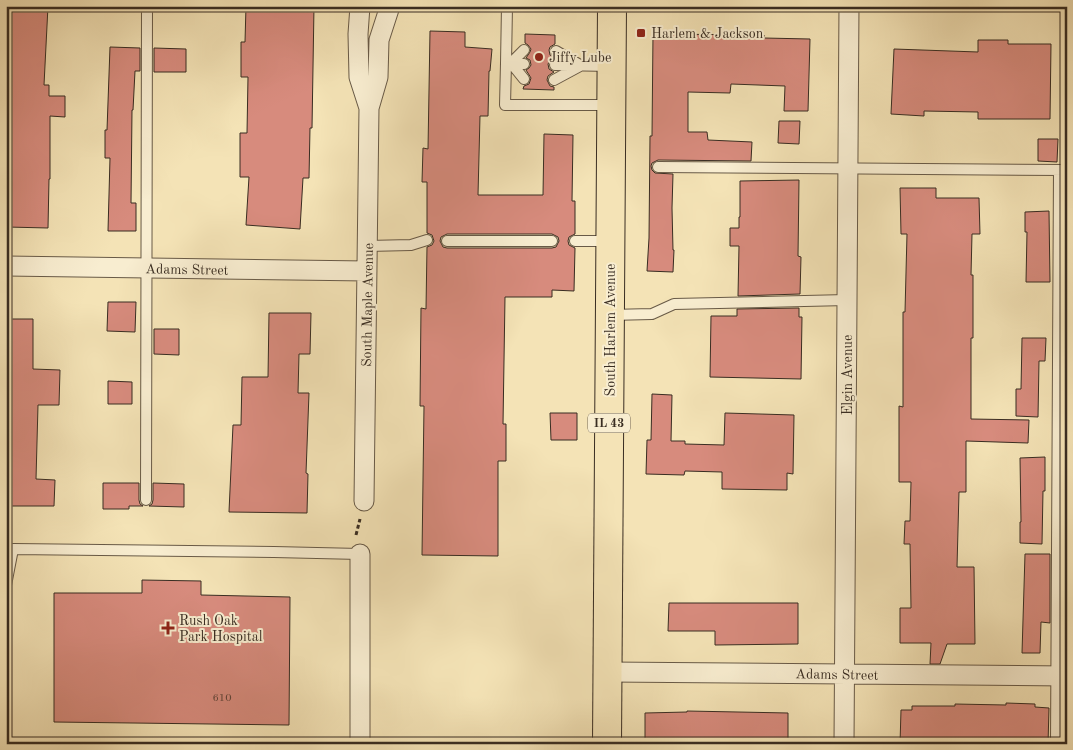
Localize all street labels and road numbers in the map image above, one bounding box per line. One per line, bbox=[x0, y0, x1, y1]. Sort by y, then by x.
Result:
street label: South Maple Avenue bbox=[360, 243, 376, 367]
street label: Adams Street bbox=[145, 262, 229, 278]
street label: South Harlem Avenue bbox=[604, 264, 618, 396]
street label: Elgin Avenue bbox=[841, 335, 855, 415]
road number: IL 43 bbox=[588, 413, 630, 432]
street label: Adams Street bbox=[795, 667, 879, 683]

